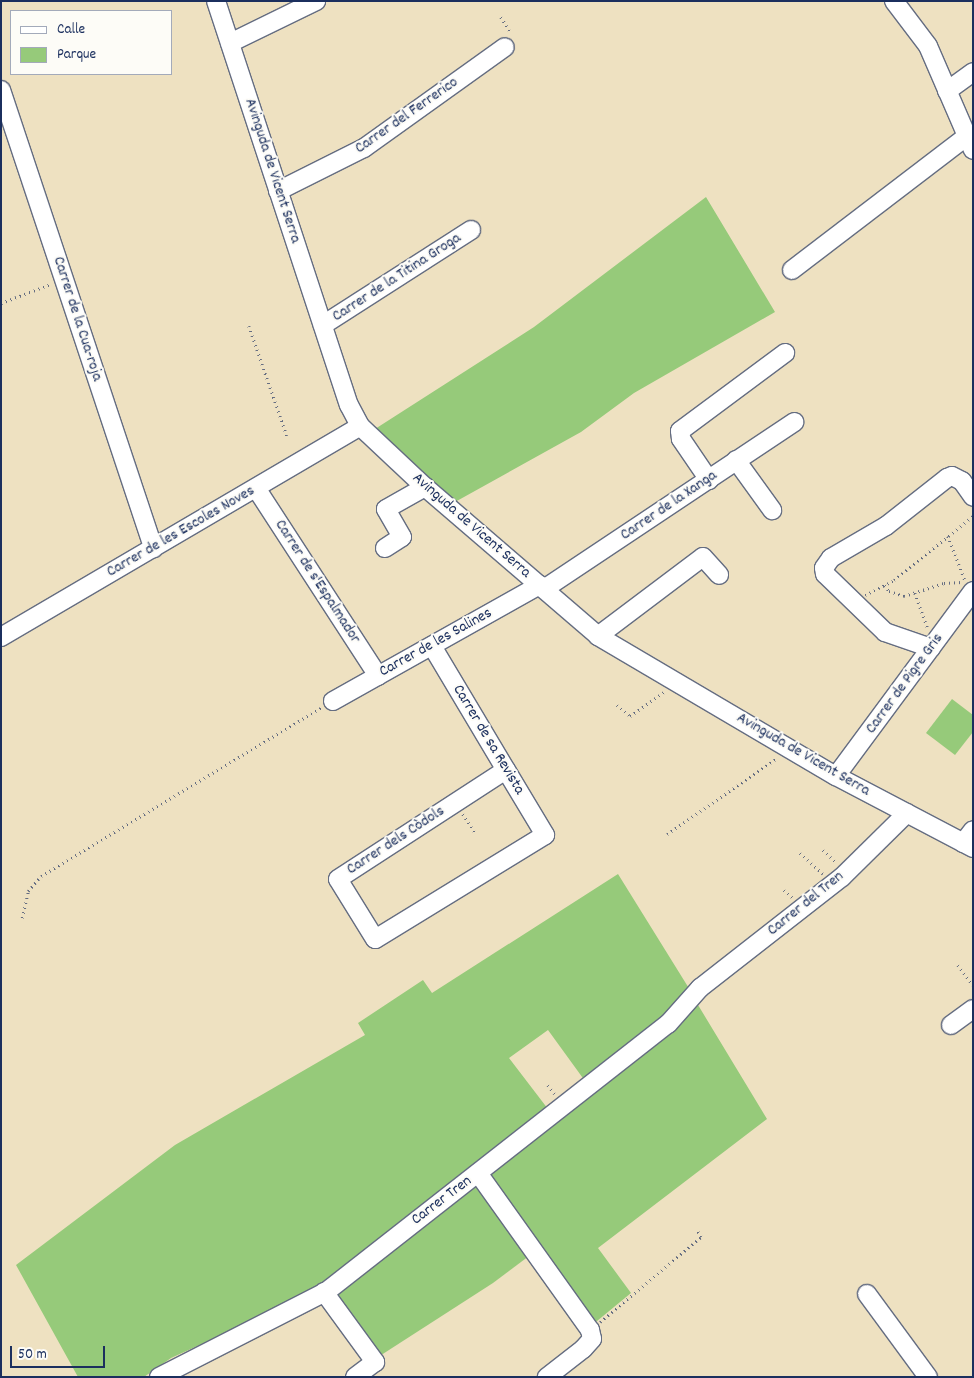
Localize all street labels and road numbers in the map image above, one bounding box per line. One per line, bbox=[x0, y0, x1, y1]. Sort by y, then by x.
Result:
street label: Carrer del Ferrerico bbox=[352, 73, 462, 159]
street label: Avinguda de Vicent Serra bbox=[240, 96, 304, 246]
street label: Carrer de la Titina Groga bbox=[329, 229, 465, 327]
street label: Carrer de la Cua-roja bbox=[48, 254, 106, 384]
street label: Carrer de la Xanga bbox=[617, 467, 721, 545]
street label: Avinguda de Vicent Serra bbox=[408, 469, 534, 583]
street label: Carrer de les Escoles Noves bbox=[104, 482, 258, 582]
street label: Carrer de s'Espalmador bbox=[270, 516, 364, 648]
street label: Carrer de les Salines bbox=[376, 604, 496, 682]
street label: Carrer de Pigre Gris bbox=[862, 630, 948, 738]
street label: Carrer de sa Revista bbox=[448, 682, 528, 798]
street label: Avinguda de Vicent Serra bbox=[733, 709, 873, 801]
street label: Carrer dels Còdols bbox=[343, 802, 449, 880]
street label: Carrer del Tren bbox=[764, 867, 848, 941]
street label: Carrer Tren bbox=[408, 1172, 476, 1230]

